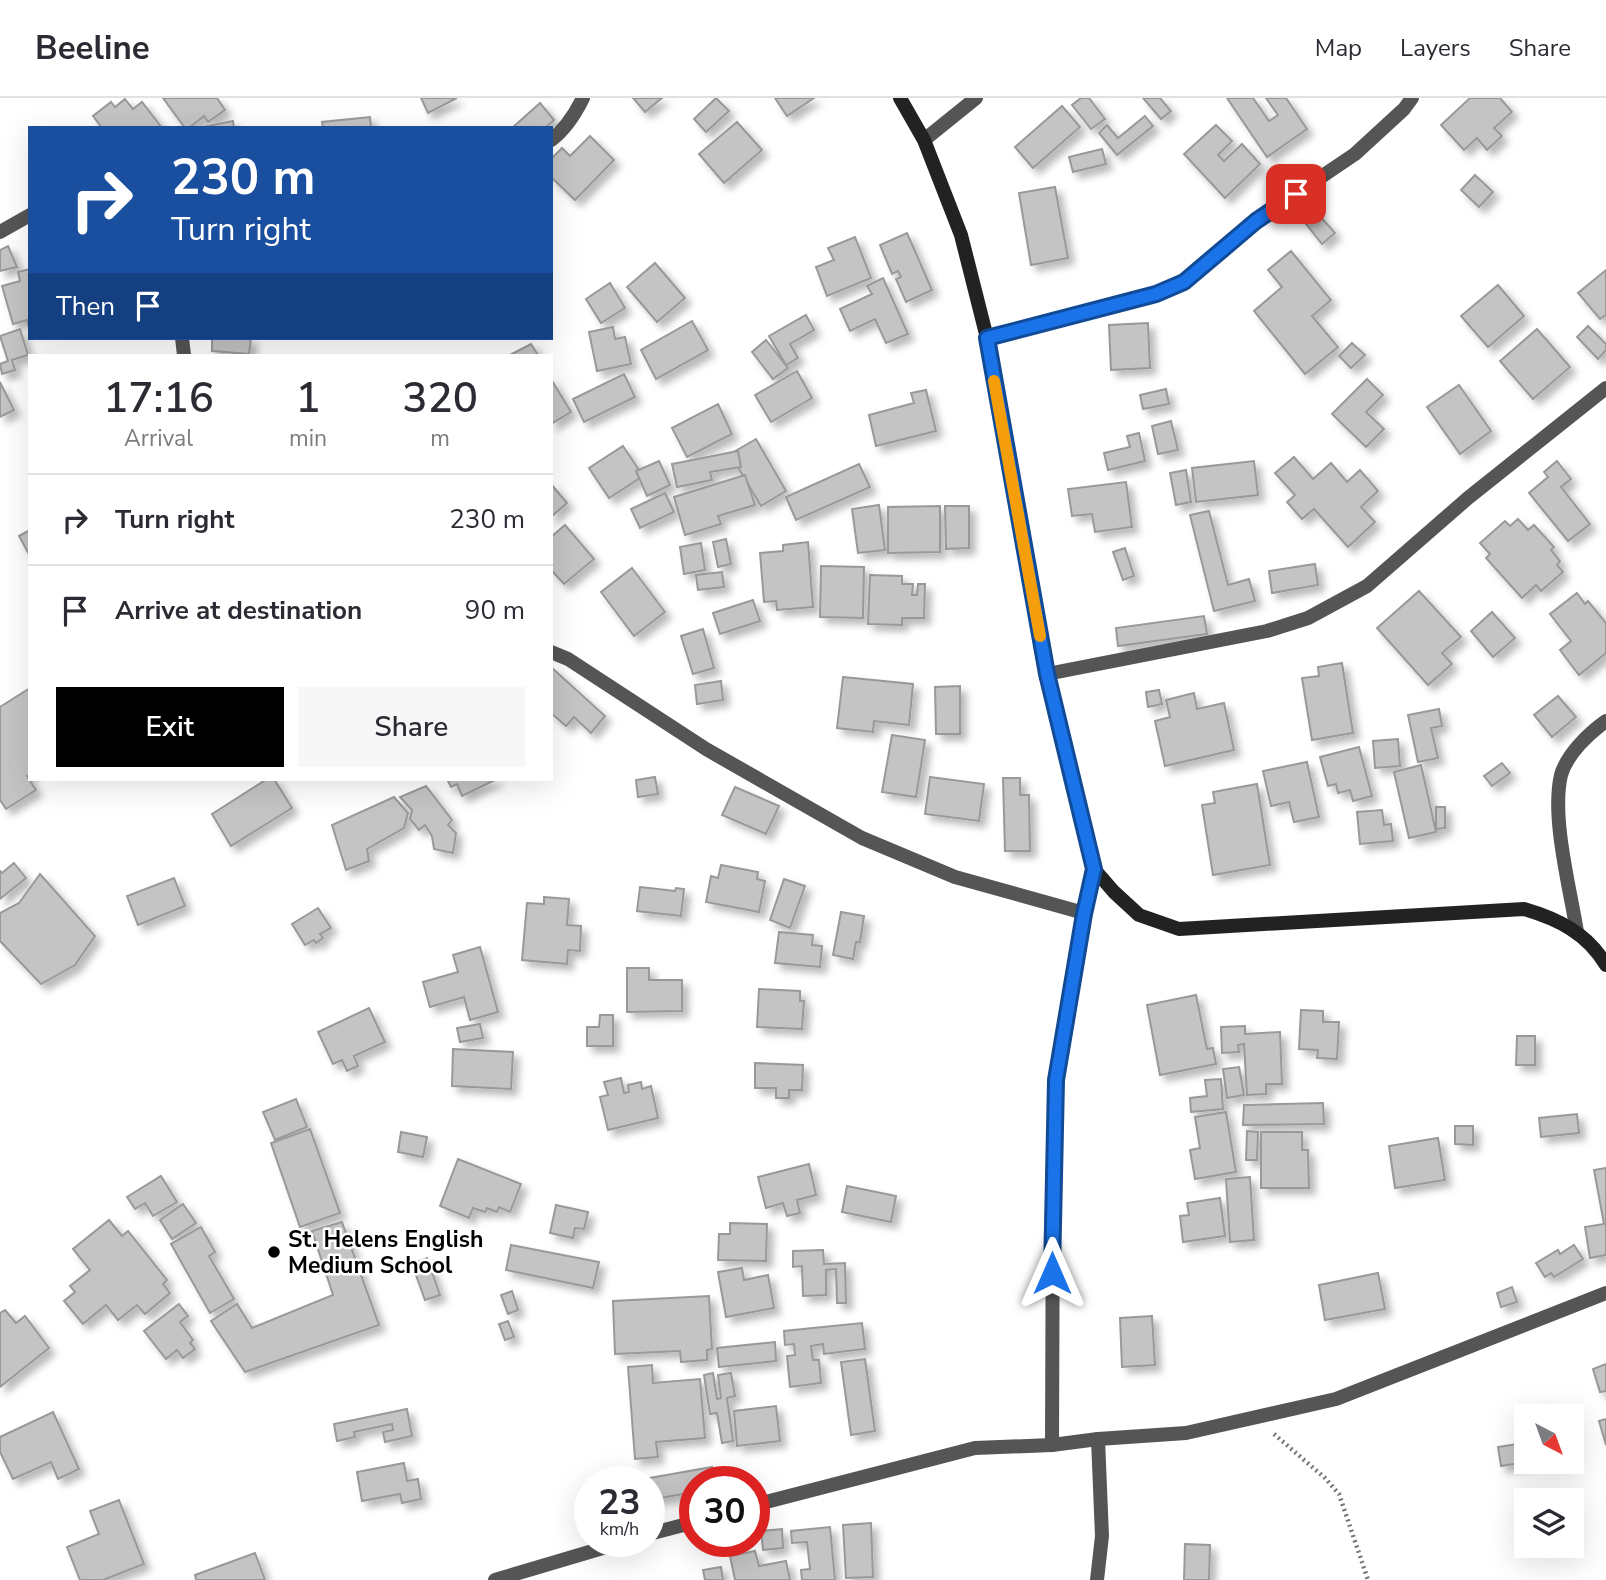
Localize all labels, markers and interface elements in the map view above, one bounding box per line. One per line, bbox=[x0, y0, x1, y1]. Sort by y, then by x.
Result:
text: Beeline bbox=[35, 26, 150, 71]
text: Map bbox=[1315, 32, 1362, 64]
text: Layers bbox=[1400, 32, 1471, 64]
text: Share bbox=[1509, 32, 1571, 64]
text: 230 m bbox=[171, 144, 315, 211]
icon: right bbox=[56, 154, 147, 245]
pin bbox=[1266, 164, 1326, 224]
icon: arrive bbox=[1277, 175, 1315, 213]
text: Turn right bbox=[171, 208, 311, 251]
icon: arrive bbox=[129, 287, 167, 325]
text: Then bbox=[56, 289, 115, 324]
text: 17:16 bbox=[103, 370, 214, 427]
text: 1 bbox=[295, 370, 321, 427]
text: 320 bbox=[402, 370, 478, 427]
text: Arrival bbox=[124, 423, 193, 454]
text: min bbox=[289, 423, 327, 454]
text: m bbox=[430, 423, 450, 454]
icon: right bbox=[56, 501, 94, 539]
text: Turn right bbox=[115, 502, 234, 537]
text: 230 m bbox=[449, 502, 525, 537]
icon: arrive bbox=[56, 592, 94, 630]
text: Arrive at destination bbox=[115, 593, 362, 628]
text: 90 m bbox=[465, 593, 525, 628]
button: Exit bbox=[56, 687, 284, 767]
button: Share bbox=[298, 687, 525, 767]
place label: St. Helens English Medium School bbox=[288, 1224, 483, 1281]
position arrow bbox=[1015, 1236, 1089, 1310]
marker: St. Helens English Medium School bbox=[266, 1244, 282, 1260]
north arrow bbox=[1514, 1404, 1584, 1474]
map controls bbox=[1514, 1404, 1584, 1558]
speed limit sign: 30 bbox=[679, 1466, 770, 1557]
text: 23 bbox=[598, 1479, 641, 1526]
button: layers bbox=[1514, 1488, 1584, 1558]
text: km/h bbox=[600, 1517, 639, 1541]

